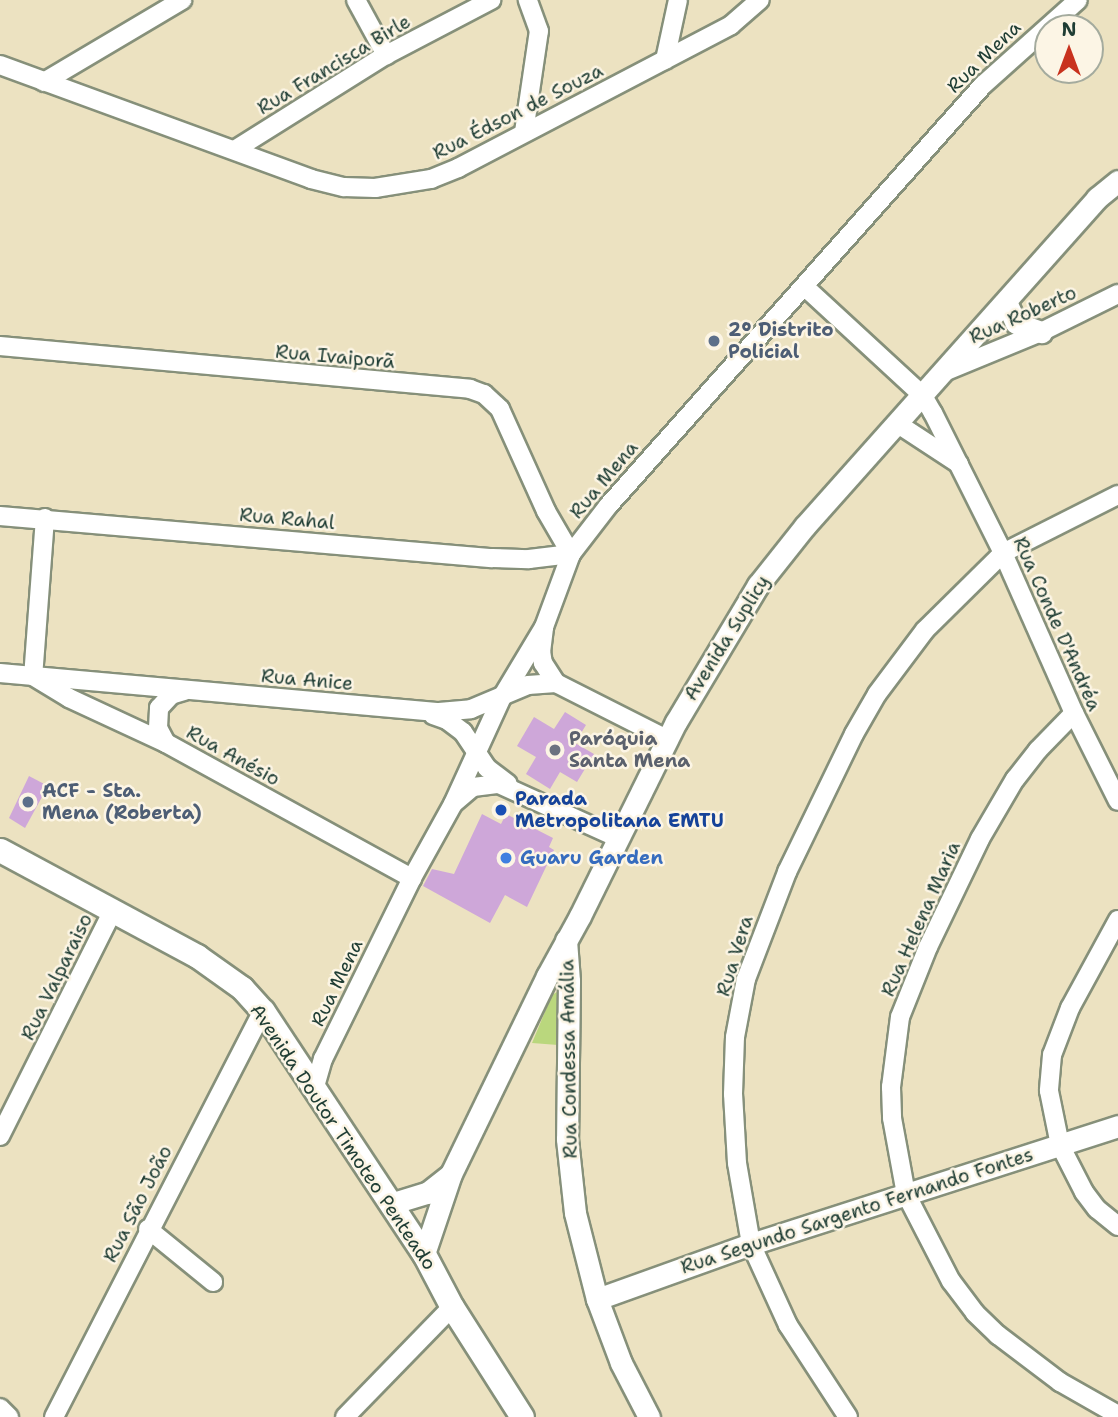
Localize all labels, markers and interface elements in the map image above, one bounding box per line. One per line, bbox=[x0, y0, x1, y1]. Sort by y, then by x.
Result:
street label: Rua Francisca Birle bbox=[253, 10, 415, 120]
north arrow bbox=[1034, 14, 1104, 84]
street label: Rua Mena bbox=[942, 16, 1026, 98]
text: N bbox=[1061, 17, 1077, 42]
street label: Rua Édson de Souza bbox=[429, 59, 607, 165]
street label: Rua Roberto bbox=[966, 281, 1080, 349]
place label: 2º Distrito Policial bbox=[728, 319, 834, 363]
marker: 2º Distrito Policial bbox=[706, 333, 722, 349]
street label: Rua Ivaiporã bbox=[274, 340, 396, 374]
street label: Rua Mena bbox=[565, 437, 643, 523]
street label: Rua Rahal bbox=[238, 503, 336, 535]
street label: Rua Conde D'Andréa bbox=[1008, 533, 1106, 715]
street label: Avenida Suplicy bbox=[679, 571, 775, 705]
street label: Rua Anice bbox=[260, 665, 354, 695]
street label: Rua Anésio bbox=[182, 721, 284, 791]
place label: Paróquia Santa Mena bbox=[569, 728, 690, 772]
marker: Paróquia Santa Mena bbox=[547, 742, 563, 758]
place label: ACF - Sta. Mena (Roberta) bbox=[42, 780, 202, 824]
place label: Parada Metropolitana EMTU bbox=[515, 788, 724, 832]
marker: ACF - Sta. Mena (Roberta) bbox=[20, 794, 36, 810]
marker: Parada Metropolitana EMTU bbox=[493, 802, 509, 818]
street label: Rua Helena Maria bbox=[877, 838, 965, 1000]
place label: Guaru Garden bbox=[520, 847, 663, 869]
marker: Guaru Garden bbox=[498, 850, 514, 866]
street label: Rua Valparaiso bbox=[17, 910, 97, 1044]
street label: Rua Vera bbox=[712, 913, 758, 999]
street label: Rua Mena bbox=[306, 936, 368, 1030]
street label: Rua Condessa Amália bbox=[556, 959, 582, 1159]
street label: Avenida Doutor Timoteo Penteado bbox=[245, 1000, 441, 1274]
street label: Rua São João bbox=[99, 1142, 177, 1266]
street label: Rua Segundo Sargento Fernando Fontes bbox=[678, 1143, 1036, 1279]

